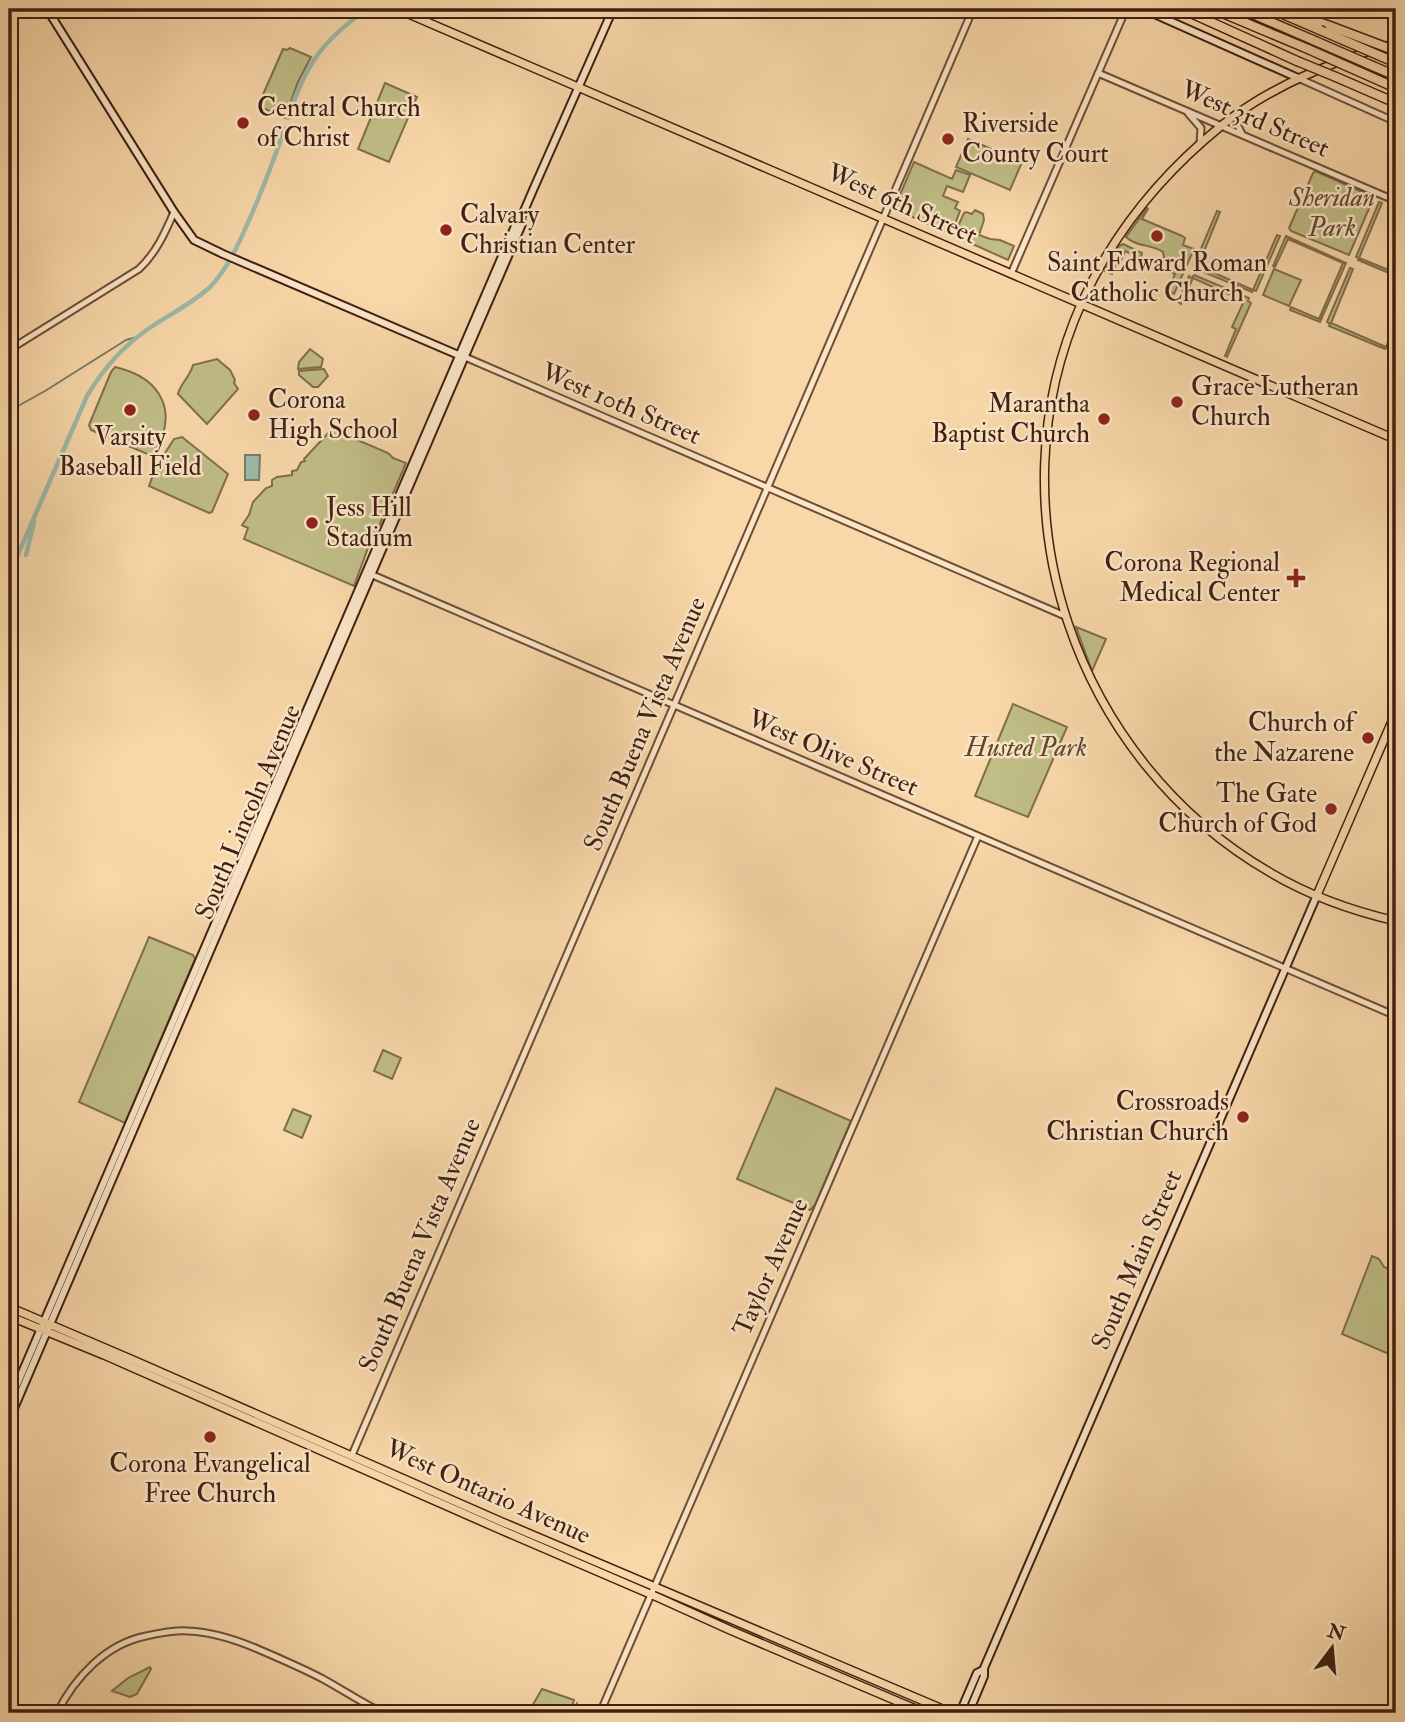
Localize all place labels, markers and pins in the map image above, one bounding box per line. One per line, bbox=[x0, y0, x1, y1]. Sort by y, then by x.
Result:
place label: Central Church of Christ bbox=[257, 92, 421, 154]
place label: Riverside County Court bbox=[962, 108, 1109, 170]
marker: Central Church of Christ bbox=[235, 115, 251, 131]
marker: Riverside County Court bbox=[940, 131, 956, 147]
place label: Calvary Christian Center bbox=[460, 199, 636, 261]
marker: Calvary Christian Center bbox=[438, 222, 454, 238]
marker: Saint Edward Roman Catholic Church bbox=[1149, 228, 1165, 244]
place label: Saint Edward Roman Catholic Church bbox=[1047, 247, 1267, 309]
place label: Grace Lutheran Church bbox=[1191, 371, 1359, 433]
place label: Corona High School bbox=[268, 384, 399, 446]
place label: Marantha Baptist Church bbox=[931, 388, 1090, 451]
marker: Grace Lutheran Church bbox=[1169, 394, 1185, 410]
marker: Varsity Baseball Field bbox=[122, 402, 138, 418]
marker: Corona High School bbox=[246, 407, 262, 423]
marker: Marantha Baptist Church bbox=[1096, 411, 1112, 427]
place label: Varsity Baseball Field bbox=[59, 421, 202, 483]
place label: Jess Hill Stadium bbox=[325, 492, 413, 554]
marker: Jess Hill Stadium bbox=[304, 515, 320, 531]
place label: Corona Regional Medical Center bbox=[1105, 547, 1280, 609]
marker: Corona Regional Medical Center bbox=[1286, 568, 1306, 588]
place label: Church of the Nazarene bbox=[1214, 707, 1358, 769]
marker: Church of the Nazarene bbox=[1360, 730, 1376, 746]
place label: The Gate Church of God bbox=[1158, 778, 1317, 840]
marker: The Gate Church of God bbox=[1323, 801, 1339, 817]
place label: Crossroads Christian Church bbox=[1046, 1086, 1229, 1148]
marker: Crossroads Christian Church bbox=[1235, 1109, 1251, 1125]
marker: Corona Evangelical Free Church bbox=[202, 1429, 218, 1445]
place label: Corona Evangelical Free Church bbox=[109, 1448, 311, 1510]

